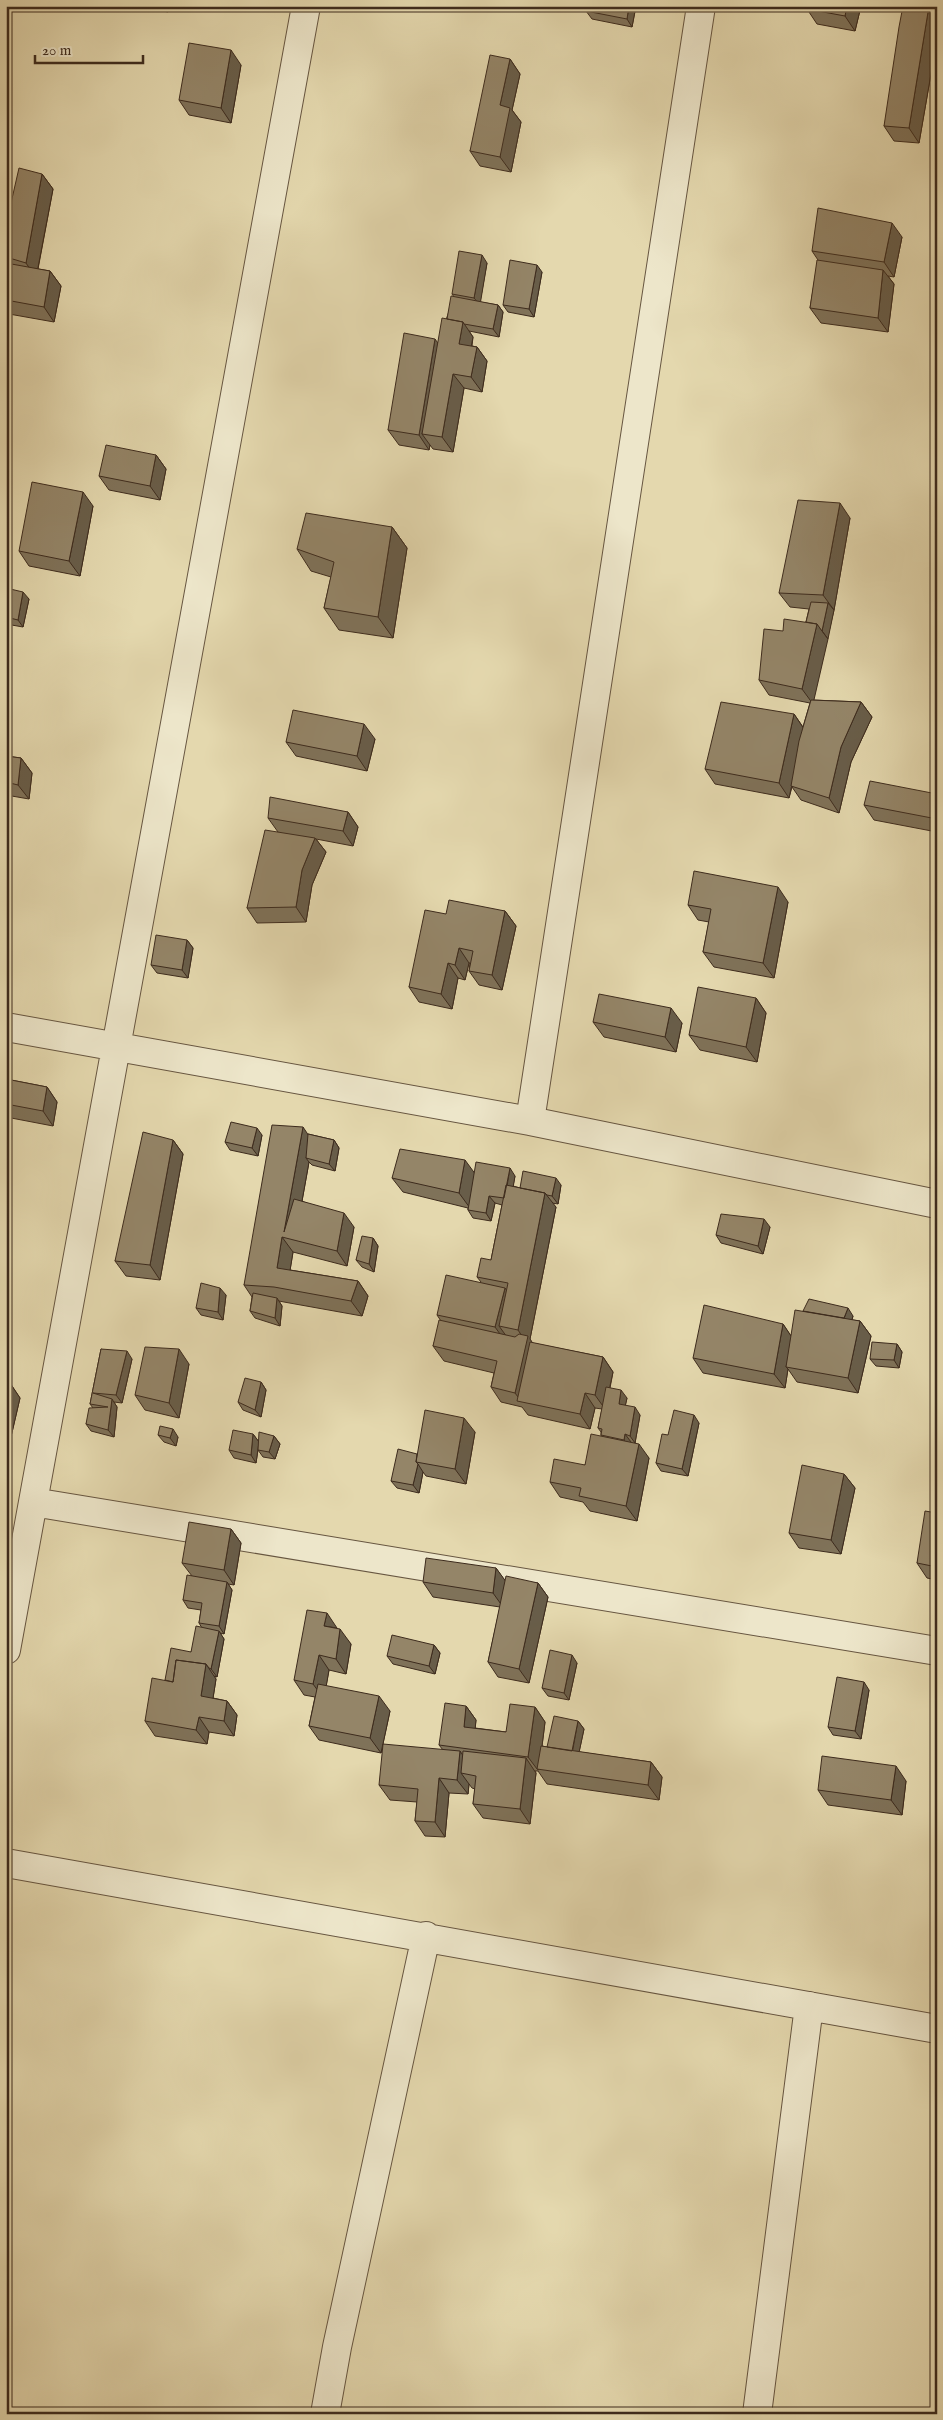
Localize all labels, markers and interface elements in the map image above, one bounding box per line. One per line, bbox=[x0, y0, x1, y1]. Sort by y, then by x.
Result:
scale bar bbox=[35, 32, 142, 64]
text: 20 m bbox=[42, 41, 72, 60]

